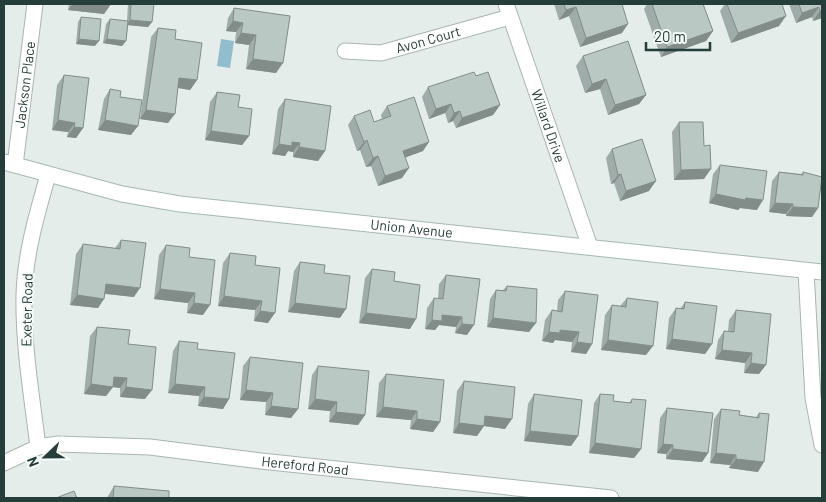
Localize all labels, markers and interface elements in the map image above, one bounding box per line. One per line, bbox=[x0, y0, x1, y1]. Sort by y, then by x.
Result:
scale bar bbox=[646, 20, 710, 52]
street label: Avon Court bbox=[394, 22, 462, 56]
text: 20 m bbox=[654, 27, 686, 45]
street label: Jackson Place bbox=[11, 40, 38, 129]
street label: Willard Drive bbox=[528, 87, 569, 165]
street label: Union Avenue bbox=[370, 215, 454, 241]
street label: Exeter Road bbox=[17, 273, 36, 347]
north arrow bbox=[20, 432, 70, 482]
street label: Hereford Road bbox=[261, 452, 349, 478]
text: N bbox=[23, 455, 42, 470]

